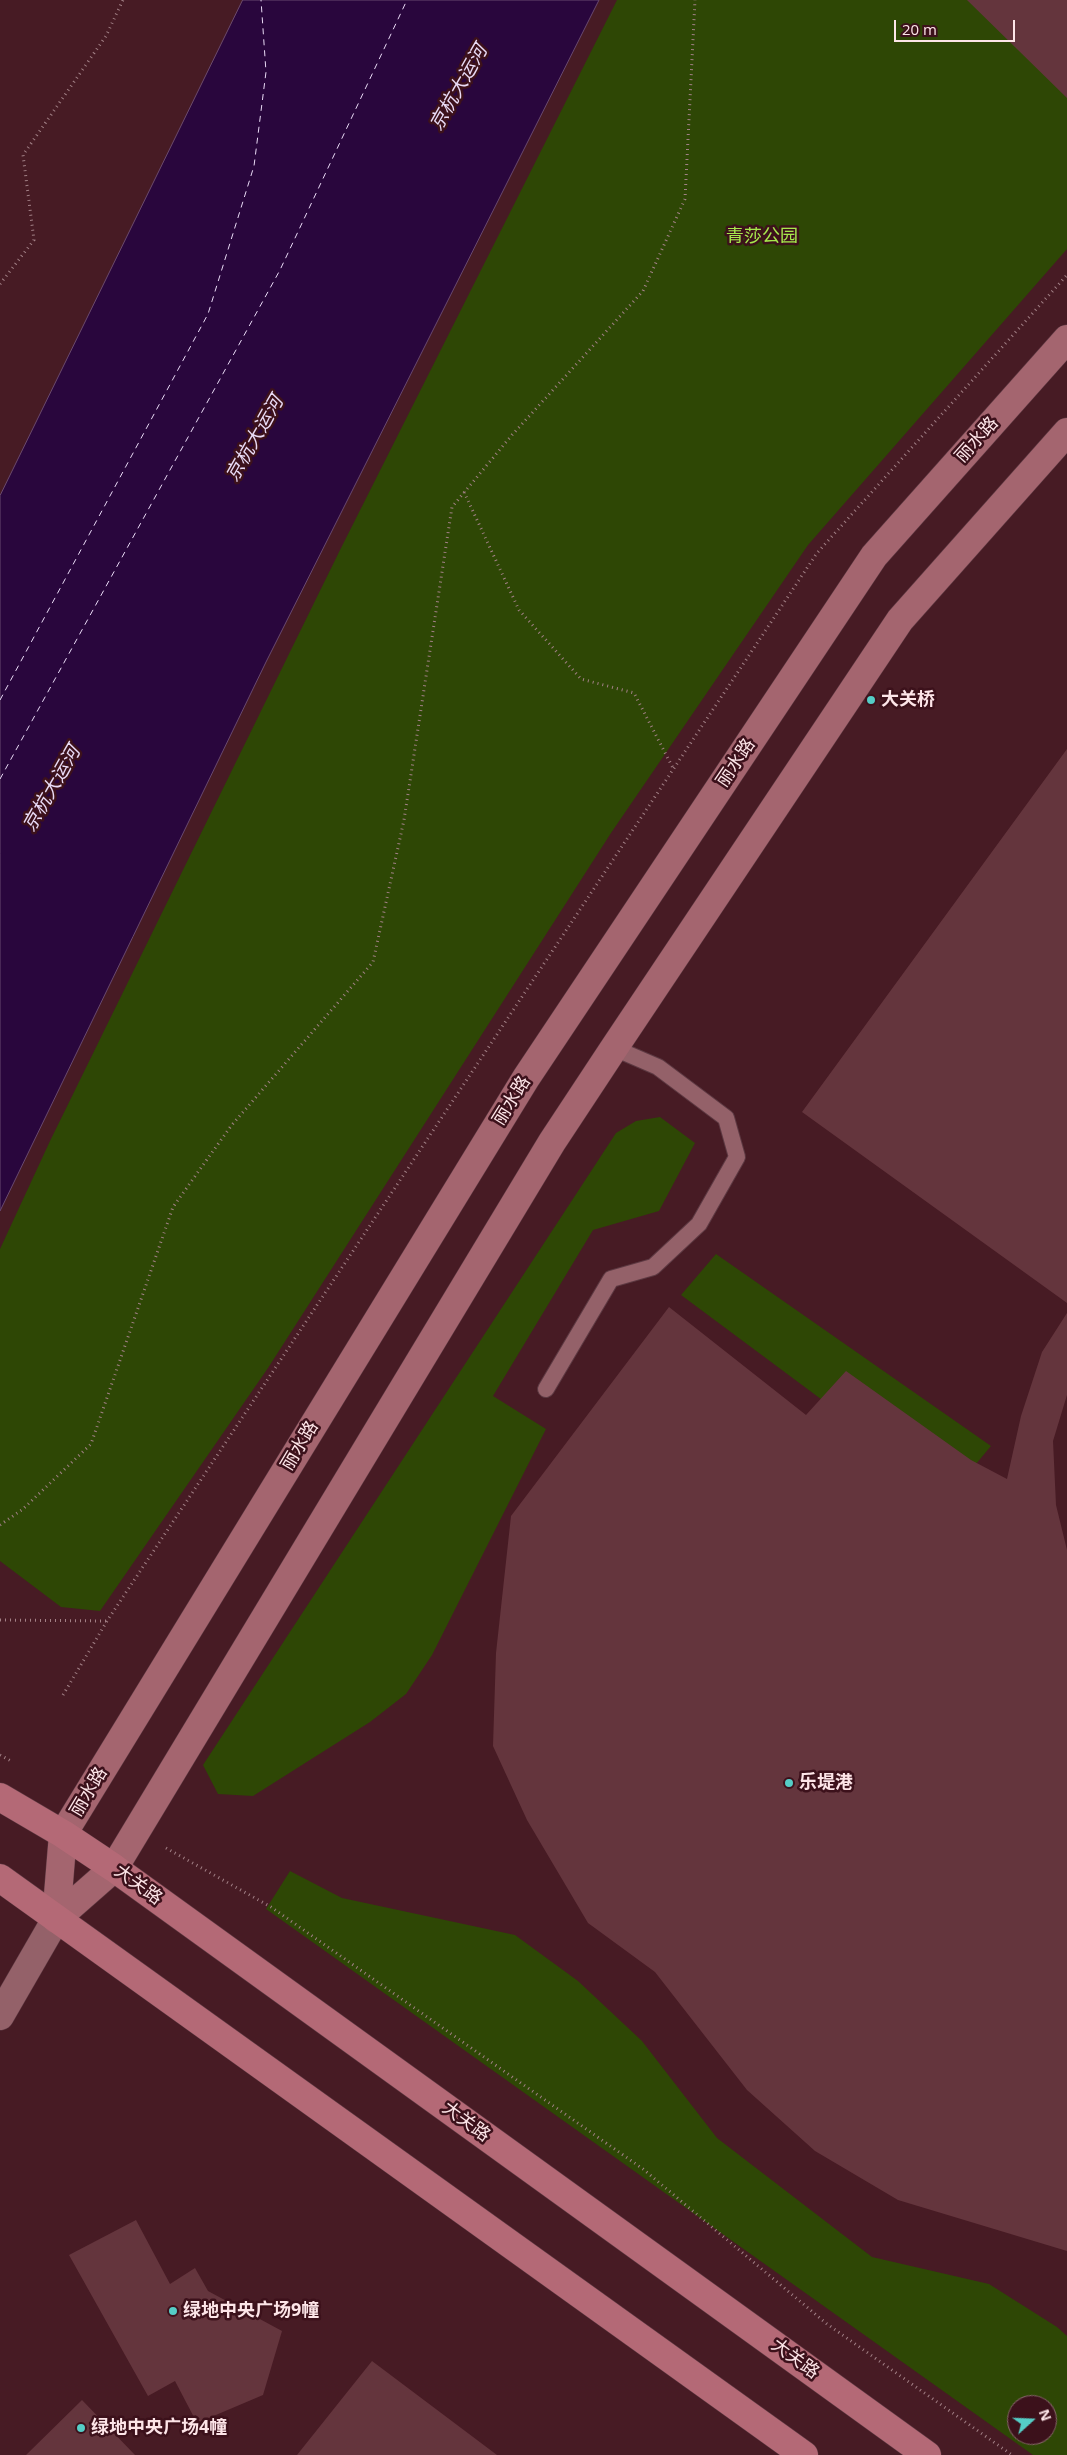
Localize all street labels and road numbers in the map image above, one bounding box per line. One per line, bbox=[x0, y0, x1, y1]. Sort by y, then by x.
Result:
street label: 丽水路 bbox=[951, 413, 1003, 467]
street label: 丽水路 bbox=[712, 735, 760, 791]
street label: 丽水路 bbox=[489, 1072, 535, 1130]
street label: 丽水路 bbox=[277, 1417, 323, 1475]
street label: 丽水路 bbox=[66, 1763, 112, 1821]
street label: 大关路 bbox=[110, 1860, 166, 1910]
street label: 大关路 bbox=[438, 2097, 494, 2147]
street label: 大关路 bbox=[767, 2334, 823, 2384]

